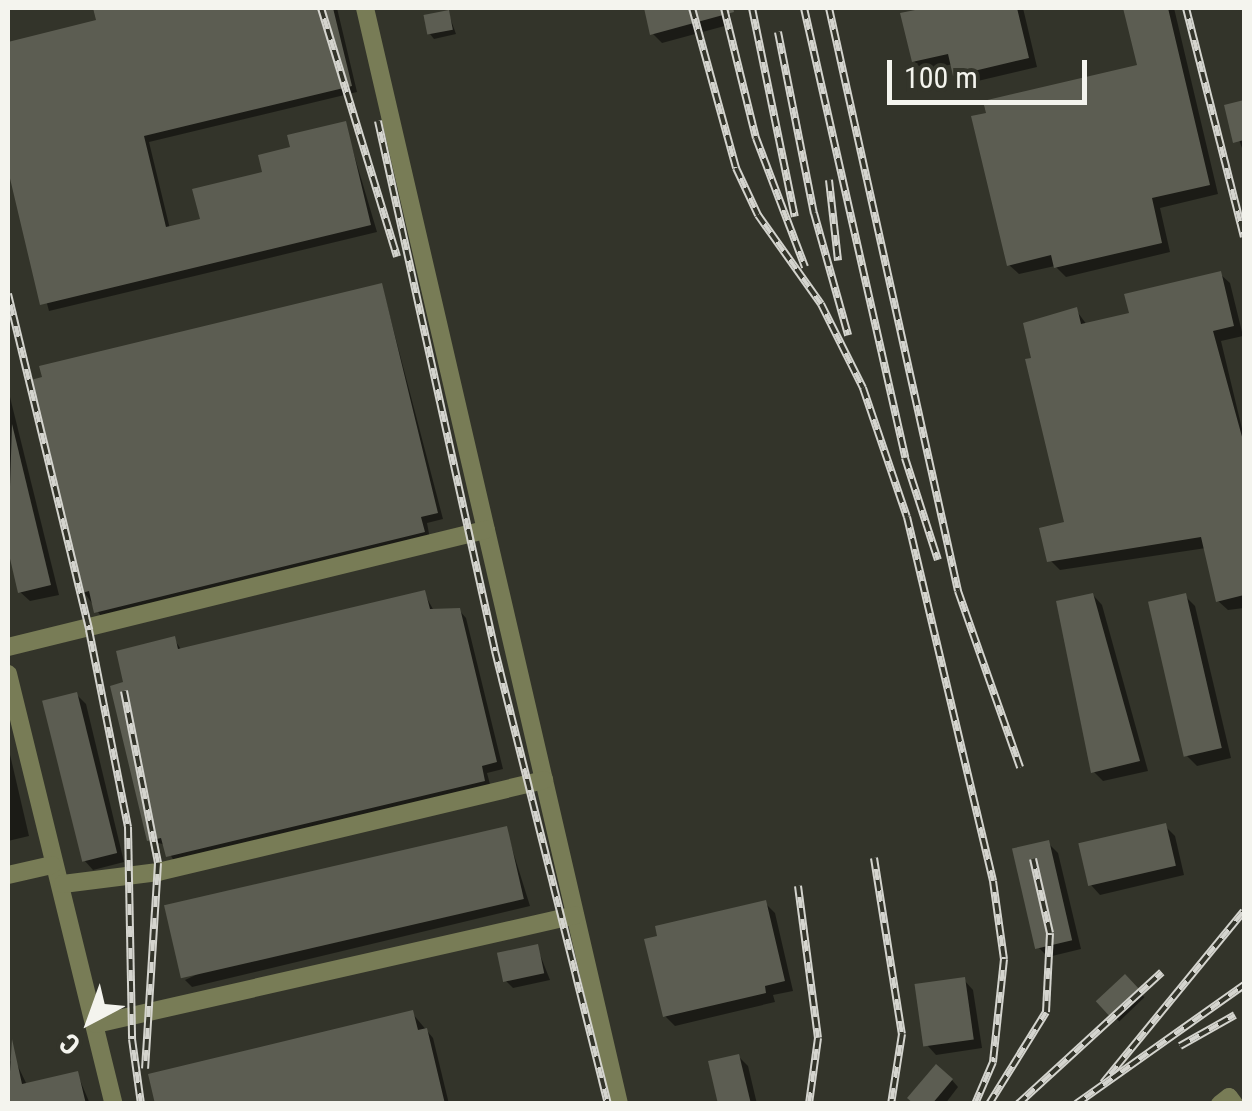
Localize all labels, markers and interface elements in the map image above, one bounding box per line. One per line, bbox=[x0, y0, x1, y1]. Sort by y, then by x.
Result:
scale bar bbox=[892, 40, 1092, 102]
text: 100 m bbox=[904, 60, 978, 95]
north arrow bbox=[40, 971, 140, 1071]
text: С bbox=[53, 1026, 87, 1062]

